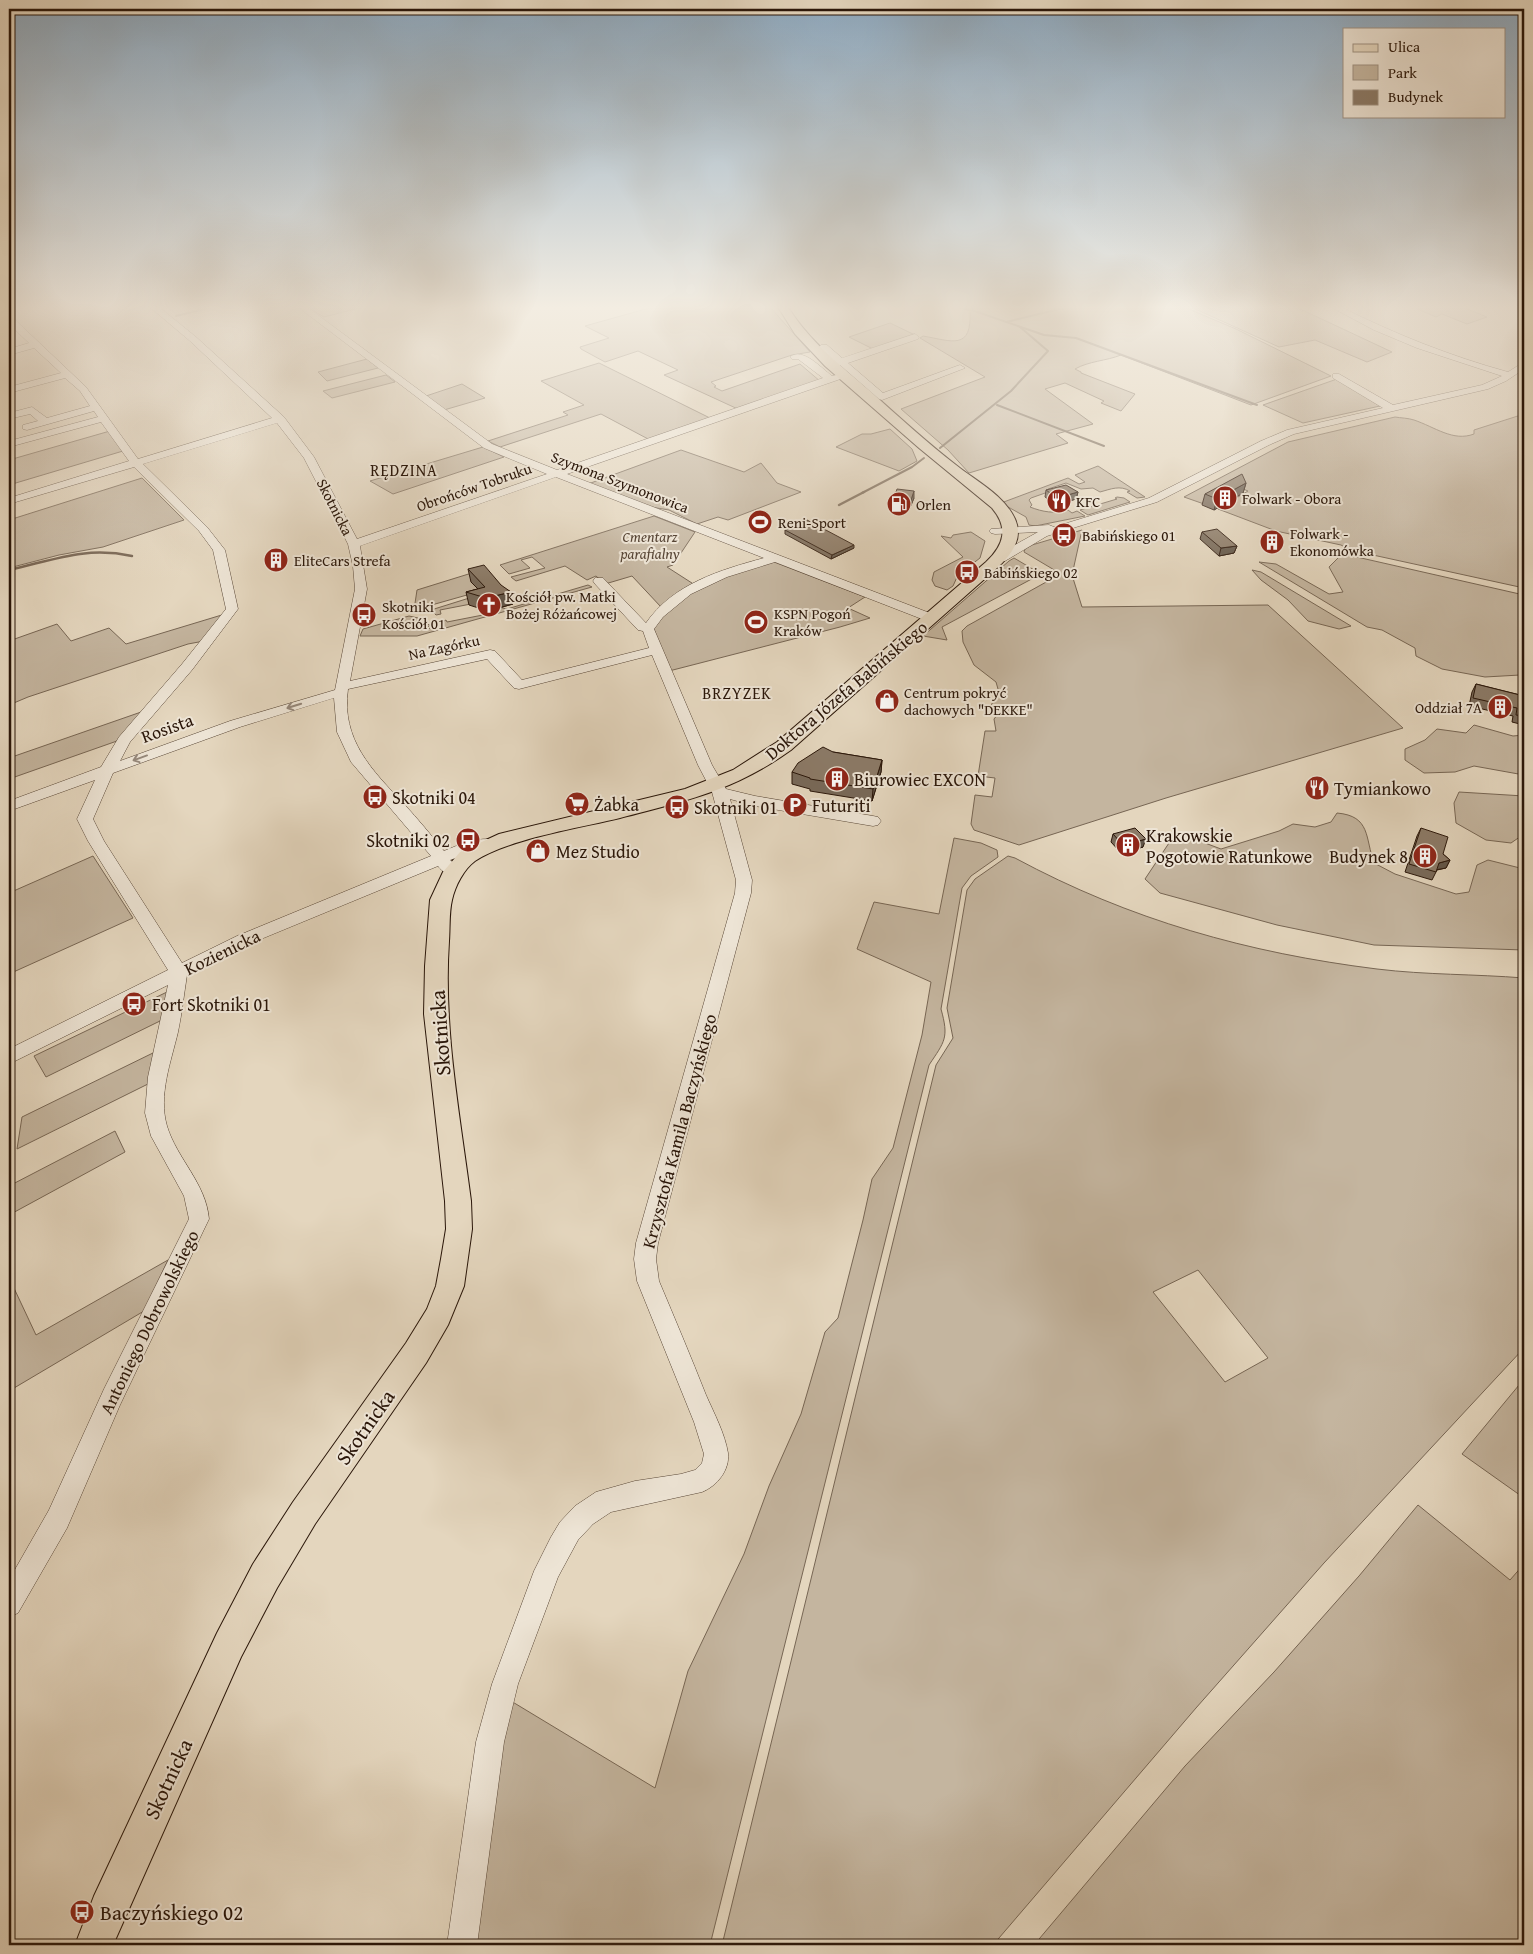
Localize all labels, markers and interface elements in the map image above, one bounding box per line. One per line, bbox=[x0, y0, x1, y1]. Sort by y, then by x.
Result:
legend bbox=[1343, 28, 1506, 118]
text: Ulica bbox=[1388, 36, 1420, 57]
text: Park bbox=[1388, 62, 1417, 83]
text: Budynek bbox=[1388, 86, 1444, 107]
street label: Szymona Szymonowica bbox=[548, 446, 692, 518]
street label: Obrońców Tobruku bbox=[414, 457, 535, 517]
district label: RĘDZINA bbox=[370, 458, 438, 482]
street label: Skotnicka bbox=[312, 475, 358, 539]
building icon: Folwark - Obora bbox=[1212, 485, 1238, 511]
restaurant icon: KFC bbox=[1046, 488, 1072, 514]
place label: Folwark - Obora bbox=[1242, 488, 1341, 509]
fuel station icon: Orlen bbox=[886, 491, 912, 517]
place label: KFC bbox=[1076, 491, 1100, 512]
place label: Orlen bbox=[916, 494, 952, 515]
sports icon: Reni-Sport bbox=[747, 509, 773, 535]
place label: Reni-Sport bbox=[778, 512, 847, 533]
bus stop icon: Babińskiego 01 bbox=[1051, 522, 1077, 548]
place label: Folwark - Ekonomówka bbox=[1290, 523, 1374, 561]
place label: Babińskiego 01 bbox=[1082, 525, 1176, 546]
park label: Cmentarz parafialny bbox=[619, 526, 680, 564]
building icon: Folwark - Ekonomówka bbox=[1259, 529, 1285, 555]
building icon: EliteCars Strefa bbox=[263, 547, 289, 573]
place label: EliteCars Strefa bbox=[294, 550, 391, 571]
bus stop icon: Babińskiego 02 bbox=[954, 559, 980, 585]
place label: Babińskiego 02 bbox=[984, 562, 1078, 583]
place label: Kościół pw. Matki Bożej Różańcowej bbox=[506, 586, 617, 624]
church icon: Kościół pw. Matki Bożej Różańcowej bbox=[476, 592, 502, 618]
place label: Skotniki Kościół 01 bbox=[382, 596, 445, 634]
bus stop icon: Skotniki Kościół 01 bbox=[351, 602, 377, 628]
place label: KSPN Pogoń Kraków bbox=[774, 603, 851, 641]
sports icon: KSPN Pogoń Kraków bbox=[743, 609, 769, 635]
street label: Doktora Józefa Babińskiego bbox=[759, 614, 933, 766]
street label: Na Zagórku bbox=[406, 629, 482, 665]
district label: BRZYZEK bbox=[702, 681, 772, 705]
place label: Centrum pokryć dachowych "DEKKE" bbox=[904, 682, 1033, 720]
shop icon: Centrum pokryć dachowych "DEKKE" bbox=[874, 688, 900, 714]
building icon: Oddział 7A bbox=[1487, 694, 1513, 720]
place label: Oddział 7A bbox=[1415, 697, 1482, 718]
one-way arrow bbox=[287, 701, 303, 711]
street label: Rosista bbox=[137, 706, 197, 750]
one-way arrow bbox=[133, 754, 149, 763]
building icon: Biurowiec EXCON bbox=[824, 766, 850, 792]
place label: Biurowiec EXCON bbox=[854, 766, 986, 793]
restaurant icon: Tymiankowo bbox=[1304, 775, 1330, 801]
place label: Tymiankowo bbox=[1334, 775, 1431, 802]
bus stop icon: Skotniki 04 bbox=[362, 784, 388, 810]
place label: Skotniki 04 bbox=[392, 784, 476, 811]
supermarket icon: Żabka bbox=[564, 791, 590, 817]
place label: Żabka bbox=[594, 791, 640, 818]
parking icon: Futuriti bbox=[782, 792, 808, 818]
place label: Futuriti bbox=[812, 792, 871, 819]
bus stop icon: Skotniki 01 bbox=[664, 794, 690, 820]
place label: Skotniki 01 bbox=[694, 794, 778, 821]
place label: Krakowskie Pogotowie Ratunkowe bbox=[1146, 822, 1312, 870]
place label: Skotniki 02 bbox=[366, 827, 450, 854]
bus stop icon: Skotniki 02 bbox=[455, 827, 481, 853]
building icon: Krakowskie Pogotowie Ratunkowe bbox=[1115, 832, 1141, 858]
shop icon: Mez Studio bbox=[525, 838, 551, 864]
place label: Mez Studio bbox=[556, 838, 640, 865]
place label: Budynek 8 bbox=[1329, 843, 1408, 870]
building icon: Budynek 8 bbox=[1412, 843, 1438, 869]
street label: Kozienicka bbox=[179, 922, 265, 982]
street label: Skotnicka bbox=[422, 989, 458, 1077]
bus stop icon: Fort Skotniki 01 bbox=[121, 991, 147, 1017]
place label: Fort Skotniki 01 bbox=[152, 991, 271, 1018]
street label: Krzysztofa Kamila Baczyńskiego bbox=[635, 1011, 723, 1251]
street label: Antoniego Dobrowolskiego bbox=[92, 1225, 206, 1419]
street label: Skotnicka bbox=[328, 1383, 402, 1471]
street label: Skotnicka bbox=[136, 1733, 200, 1824]
place label: Baczyńskiego 02 bbox=[100, 1897, 243, 1928]
bus stop icon: Baczyńskiego 02 bbox=[69, 1899, 95, 1925]

